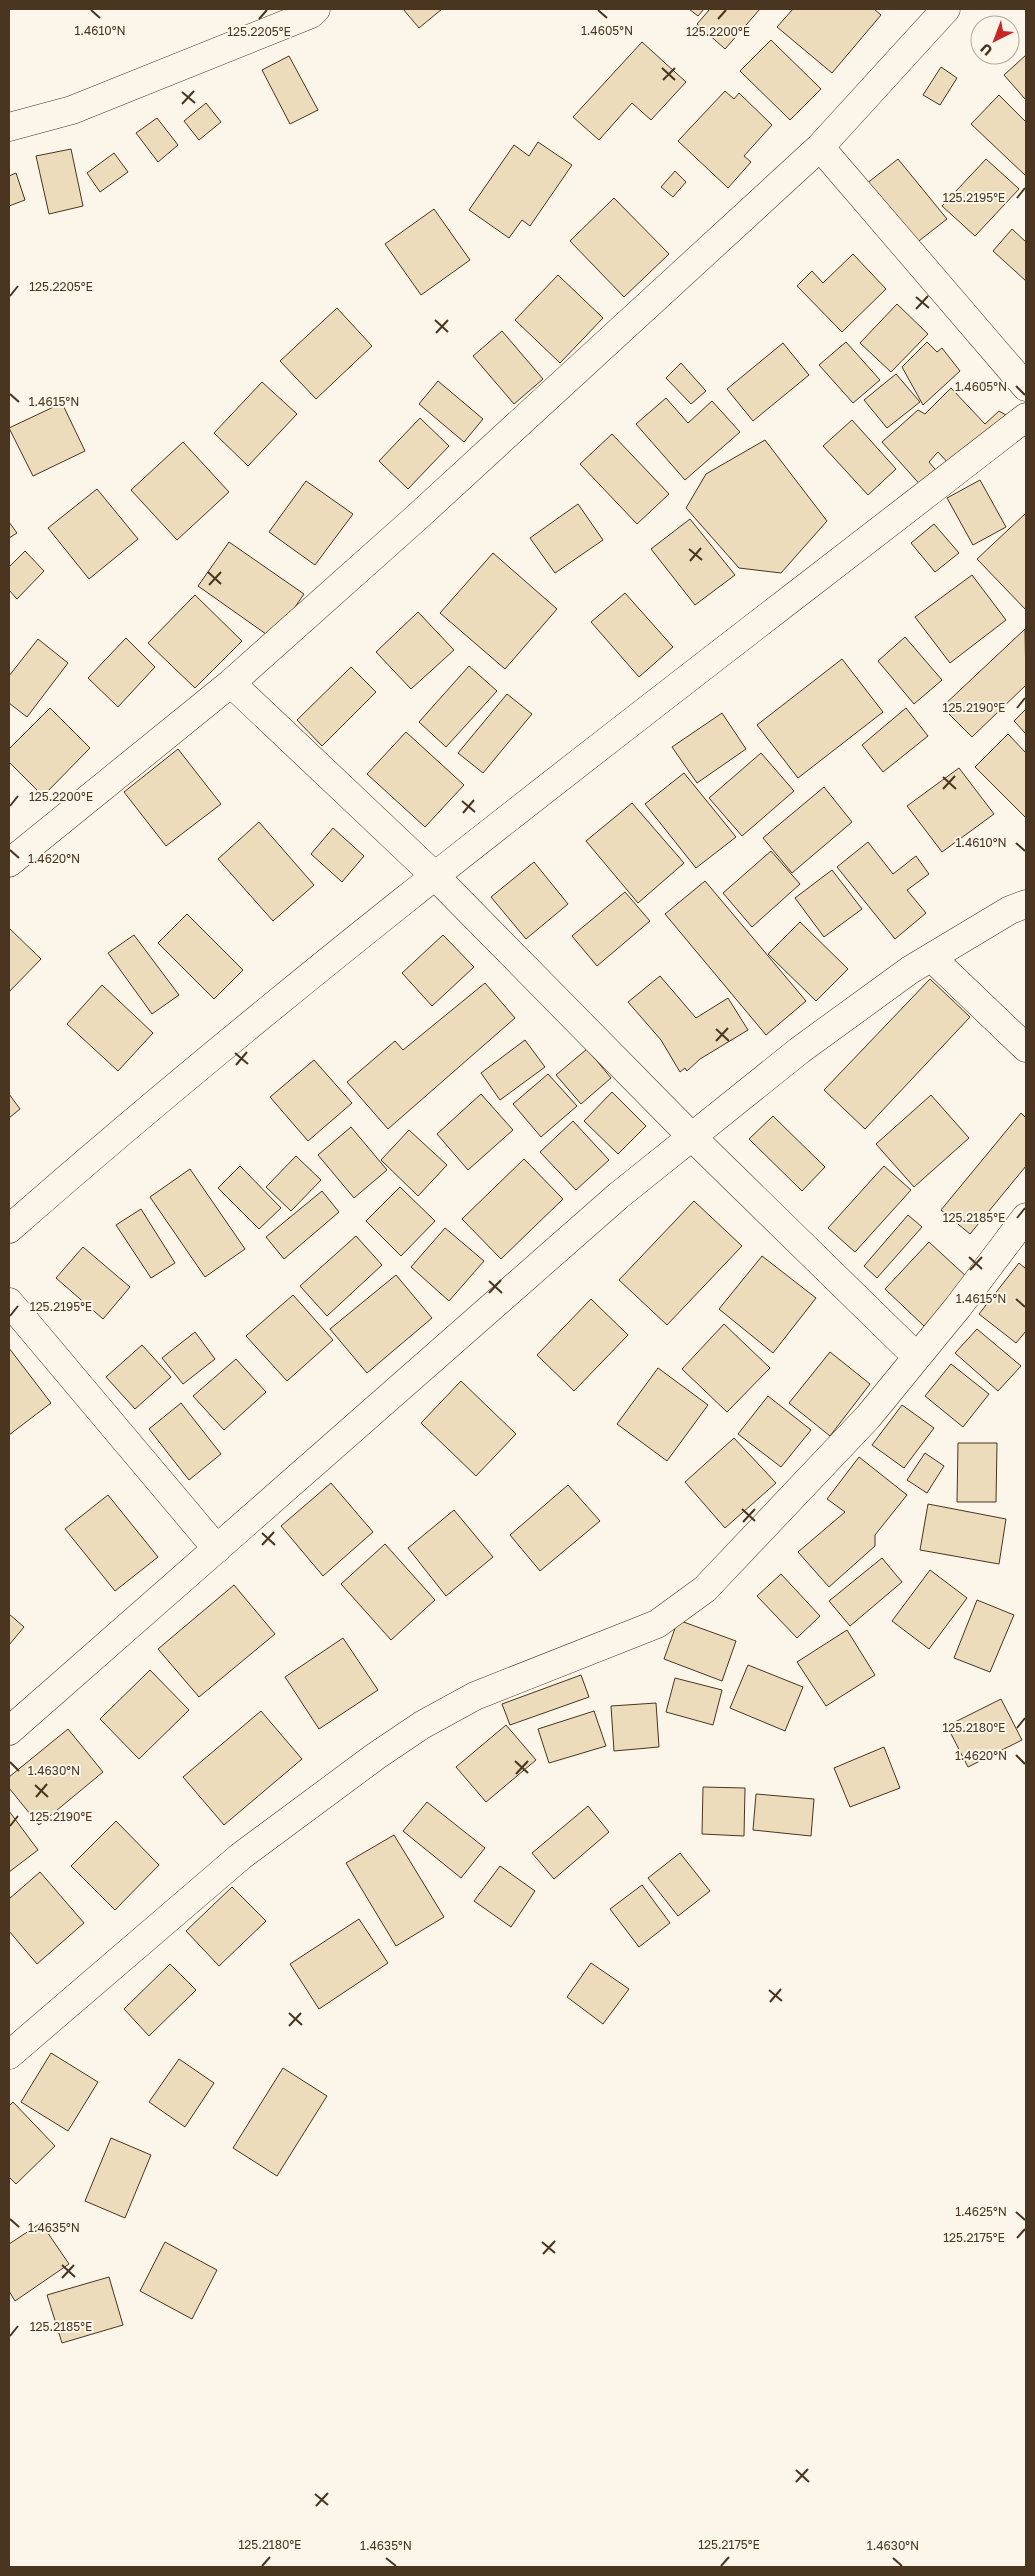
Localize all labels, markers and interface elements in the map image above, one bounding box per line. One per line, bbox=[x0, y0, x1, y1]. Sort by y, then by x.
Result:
north arrow bbox=[970, 15, 1020, 65]
text: 1.4610°N bbox=[74, 23, 126, 38]
text: 1.4605°N bbox=[581, 23, 633, 38]
text: 125.2205°E bbox=[227, 24, 291, 39]
text: 125.2200°E bbox=[686, 24, 750, 39]
text: U bbox=[976, 40, 995, 60]
text: 125.2195°E bbox=[943, 190, 1005, 205]
text: 125.2205°E bbox=[29, 279, 93, 294]
text: 1.4605°N bbox=[955, 379, 1007, 394]
text: 1.4615°N bbox=[29, 394, 79, 409]
text: 125.2190°E bbox=[943, 700, 1005, 715]
text: 125.2200°E bbox=[29, 789, 93, 804]
text: 1.4610°N bbox=[955, 835, 1007, 850]
text: 1.4620°N bbox=[28, 851, 80, 866]
text: 125.2185°E bbox=[943, 1210, 1005, 1225]
text: 1.4615°N bbox=[956, 1291, 1006, 1306]
text: 125.2195°E bbox=[30, 1299, 92, 1314]
text: 125.2180°E bbox=[943, 1720, 1005, 1735]
text: 1.4620°N bbox=[955, 1748, 1007, 1763]
text: 1.4630°N bbox=[28, 1763, 80, 1778]
text: 125.2190°E bbox=[30, 1809, 92, 1824]
text: 1.4625°N bbox=[955, 2204, 1007, 2219]
text: 1.4635°N bbox=[28, 2220, 80, 2235]
text: 125.2175°E bbox=[943, 2230, 1005, 2245]
text: 125.2185°E bbox=[30, 2319, 92, 2334]
text: 125.2180°E bbox=[239, 2537, 301, 2552]
text: 125.2175°E bbox=[698, 2537, 760, 2552]
text: 1.4635°N bbox=[360, 2538, 412, 2553]
text: 1.4630°N bbox=[867, 2538, 919, 2553]

